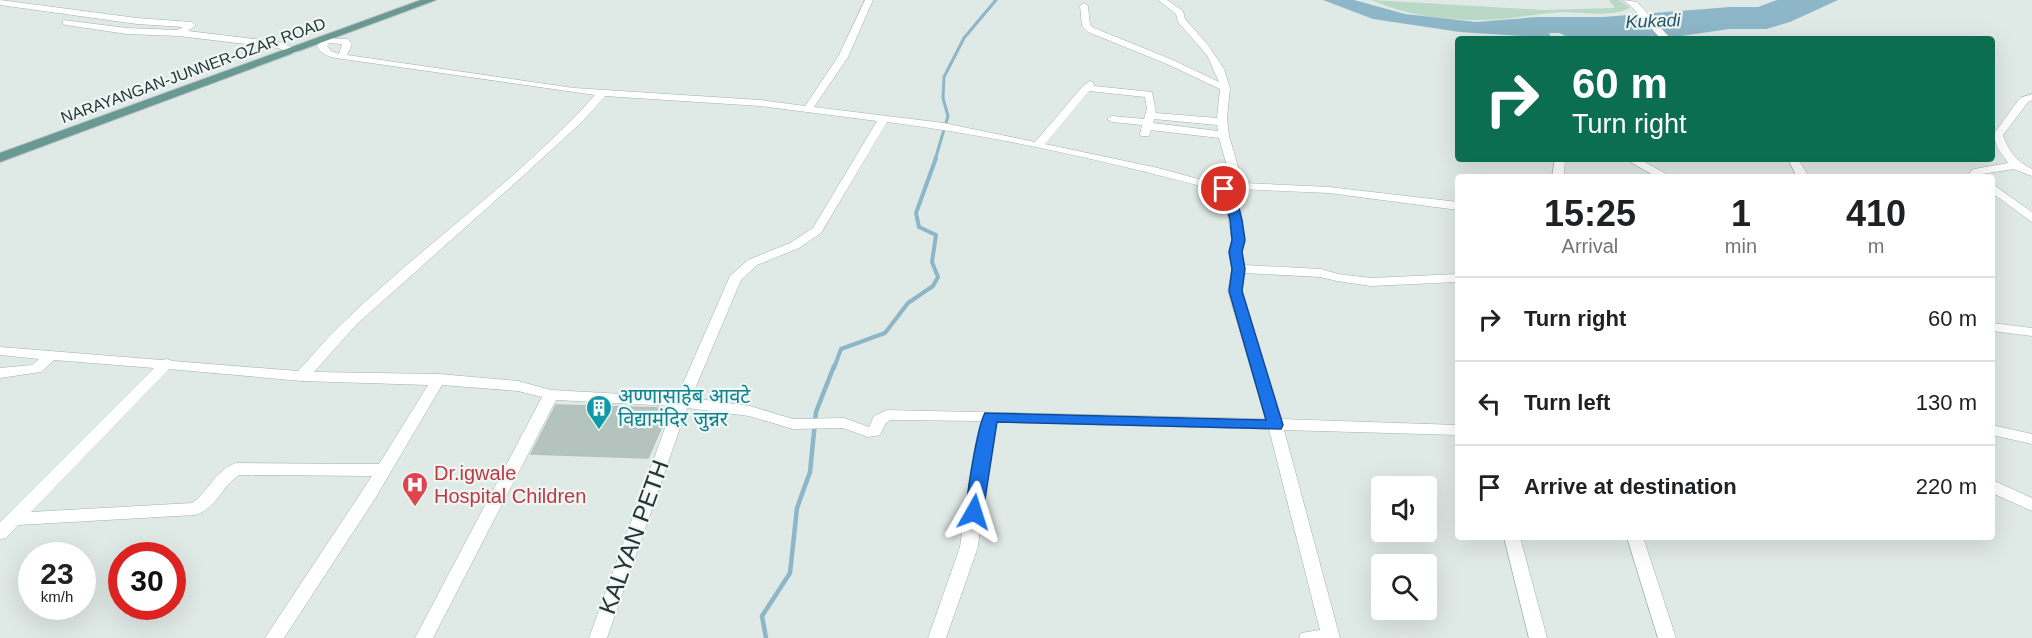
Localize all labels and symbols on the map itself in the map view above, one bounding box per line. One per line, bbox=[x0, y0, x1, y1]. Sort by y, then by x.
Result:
water label: Kukadi bbox=[1625, 10, 1682, 32]
street label: NARAYANGAN-JUNNER-OZAR ROAD bbox=[59, 15, 328, 126]
pin bbox=[1198, 163, 1249, 214]
place label: अण्णासाहेब आवटे विद्यामंदिर जुन्नर bbox=[618, 384, 751, 432]
building icon: अण्णासाहेब आवटे विद्यामंदिर जुन्नर bbox=[584, 393, 614, 431]
street label: KALYAN PETH bbox=[593, 456, 674, 617]
place label: Dr.igwale Hospital Children bbox=[434, 462, 586, 507]
hospital icon: Dr.igwale Hospital Children bbox=[400, 470, 430, 508]
position arrow bbox=[942, 480, 1006, 544]
speed limit sign: 30 bbox=[108, 542, 186, 620]

